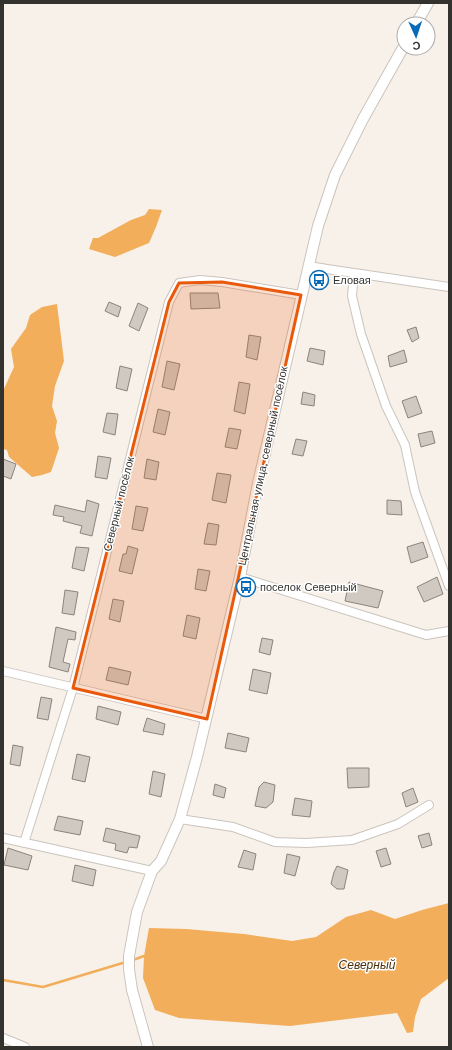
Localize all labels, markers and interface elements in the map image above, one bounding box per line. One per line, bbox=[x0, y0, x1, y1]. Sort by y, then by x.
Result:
north arrow bbox=[396, 16, 436, 56]
text: С bbox=[412, 39, 421, 52]
bus stop icon: Еловая bbox=[308, 269, 330, 291]
place label: Еловая bbox=[333, 274, 371, 287]
street label: Центральная улица, северный посёлок bbox=[236, 365, 291, 567]
street label: Северный посёлок bbox=[101, 455, 137, 553]
bus stop icon: поселок Северный bbox=[235, 576, 257, 598]
place label: поселок Северный bbox=[260, 581, 357, 594]
water label: Северный bbox=[339, 958, 396, 972]

